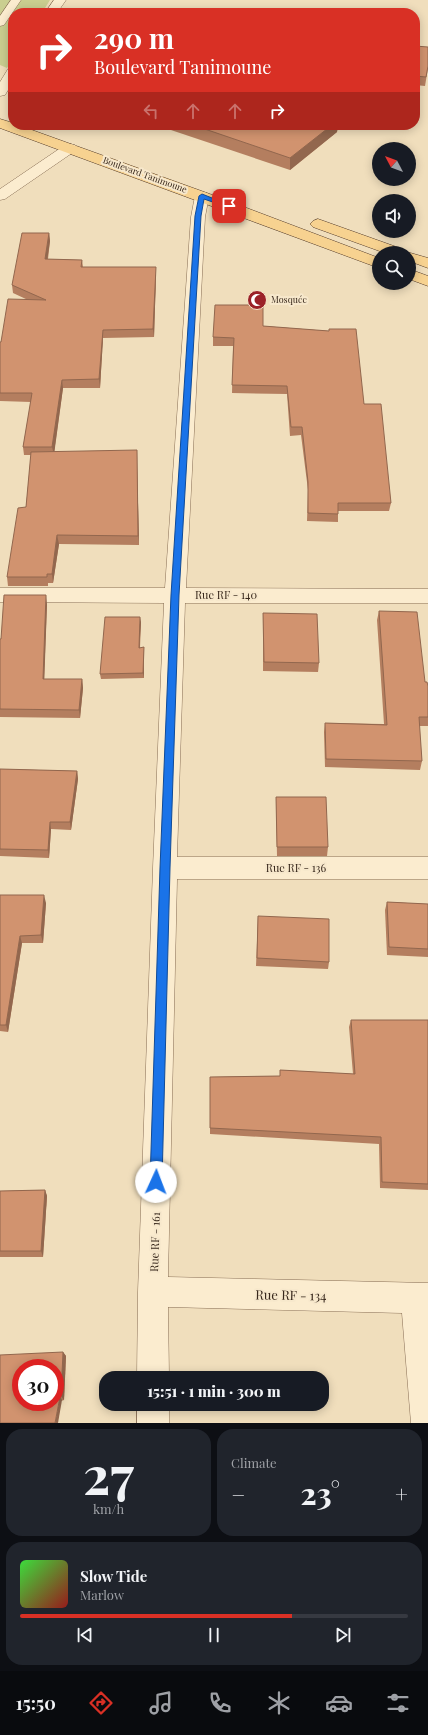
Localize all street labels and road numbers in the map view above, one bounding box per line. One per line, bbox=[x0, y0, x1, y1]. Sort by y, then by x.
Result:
street label: Boulevard Tanimoune bbox=[102, 153, 189, 195]
street label: Rue RF - 140 bbox=[195, 587, 257, 602]
street label: Rue RF - 136 bbox=[266, 860, 327, 875]
street label: Rue RF - 161 bbox=[146, 1212, 163, 1272]
street label: Rue RF - 134 bbox=[255, 1285, 327, 1304]

